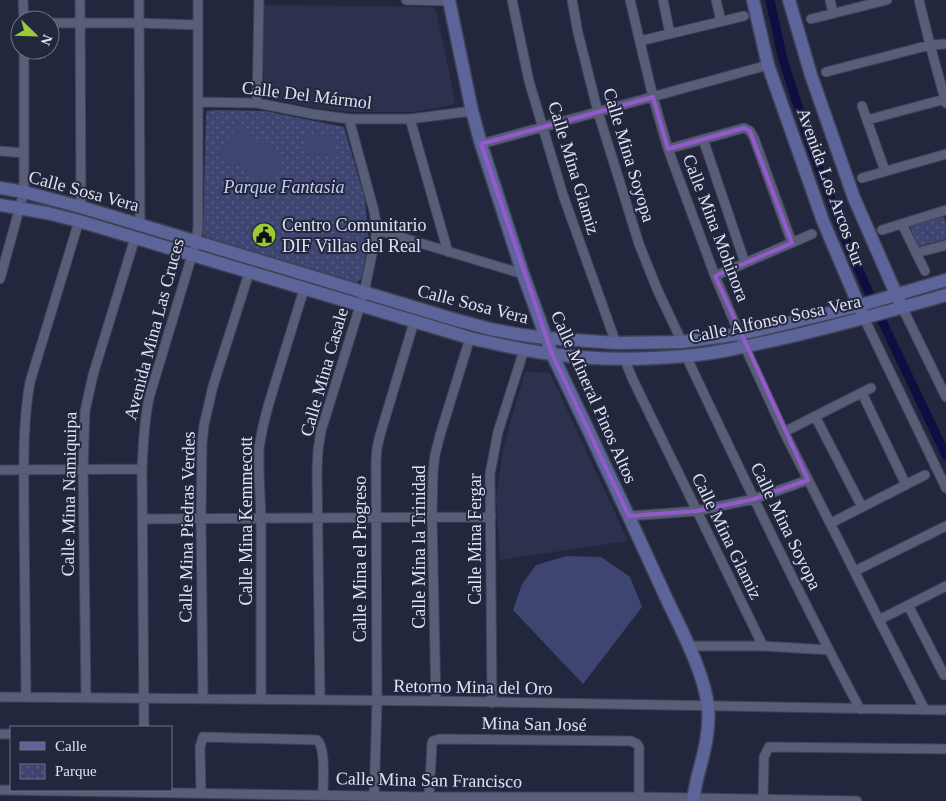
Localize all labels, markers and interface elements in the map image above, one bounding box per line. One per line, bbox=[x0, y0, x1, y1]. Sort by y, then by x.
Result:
north arrow bbox=[10, 10, 60, 60]
text: N bbox=[38, 32, 55, 47]
street label: Calle Del Mármol bbox=[241, 77, 373, 113]
street label: Calle Mina Soyopa bbox=[599, 86, 659, 224]
street label: Calle Mina Glamiz bbox=[544, 99, 604, 237]
street label: Avenida Los Arcos Sur bbox=[793, 105, 869, 269]
street label: Calle Mina Mohinora bbox=[679, 152, 753, 304]
street label: Calle Sosa Vera bbox=[27, 167, 141, 215]
park label: Parque Fantasia bbox=[223, 177, 344, 197]
place label: Centro Comunitario DIF Villas del Real bbox=[282, 215, 426, 256]
public building icon: Centro Comunitario DIF Villas del Real bbox=[251, 222, 277, 248]
street label: Avenida Mina Las Cruces bbox=[120, 236, 188, 422]
street label: Calle Sosa Vera bbox=[415, 281, 531, 327]
street label: Calle Alfonso Sosa Vera bbox=[687, 291, 863, 347]
street label: Calle Mina Casale bbox=[296, 305, 352, 439]
street label: Calle Mineral Pinos Altos bbox=[547, 308, 641, 486]
street label: Calle Mina Namiquipa bbox=[58, 411, 80, 577]
street label: Calle Mina Piedras Verdes bbox=[175, 431, 199, 623]
street label: Calle Mina Kemmecott bbox=[236, 437, 256, 605]
street label: Calle Mina Soyopa bbox=[747, 459, 825, 593]
street label: Calle Mina la Trinidad bbox=[409, 465, 429, 629]
street label: Calle Mina Glamiz bbox=[688, 470, 766, 602]
street label: Calle Mina Fergar bbox=[465, 473, 485, 605]
street label: Calle Mina el Progreso bbox=[350, 476, 370, 642]
street label: Retorno Mina del Oro bbox=[393, 676, 553, 698]
street label: Mina San José bbox=[481, 713, 587, 735]
legend bbox=[10, 726, 172, 791]
text: Calle bbox=[55, 738, 87, 754]
text: Parque bbox=[55, 763, 97, 779]
street label: Calle Mina San Francisco bbox=[336, 768, 522, 792]

